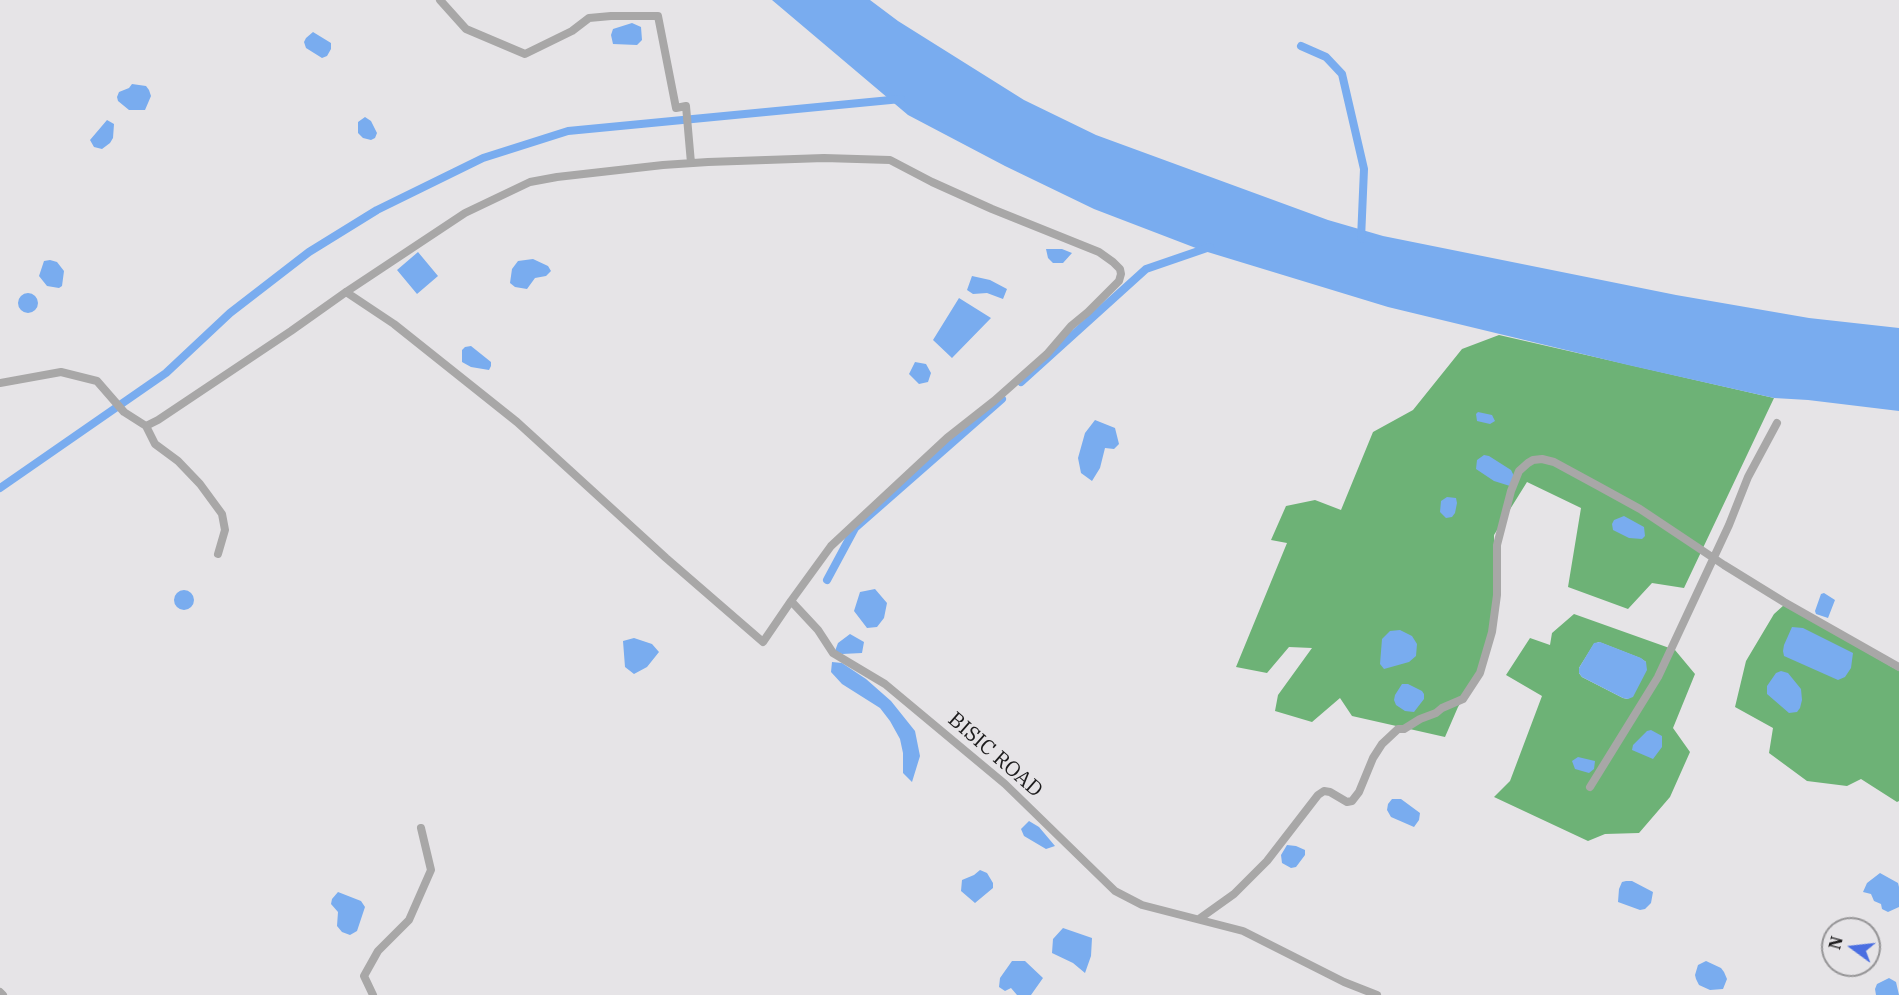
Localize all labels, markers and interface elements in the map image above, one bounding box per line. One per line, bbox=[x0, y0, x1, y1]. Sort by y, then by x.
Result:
street label: BISIC ROAD bbox=[943, 707, 1047, 803]
north arrow bbox=[1821, 917, 1881, 977]
text: N bbox=[1824, 934, 1847, 952]

